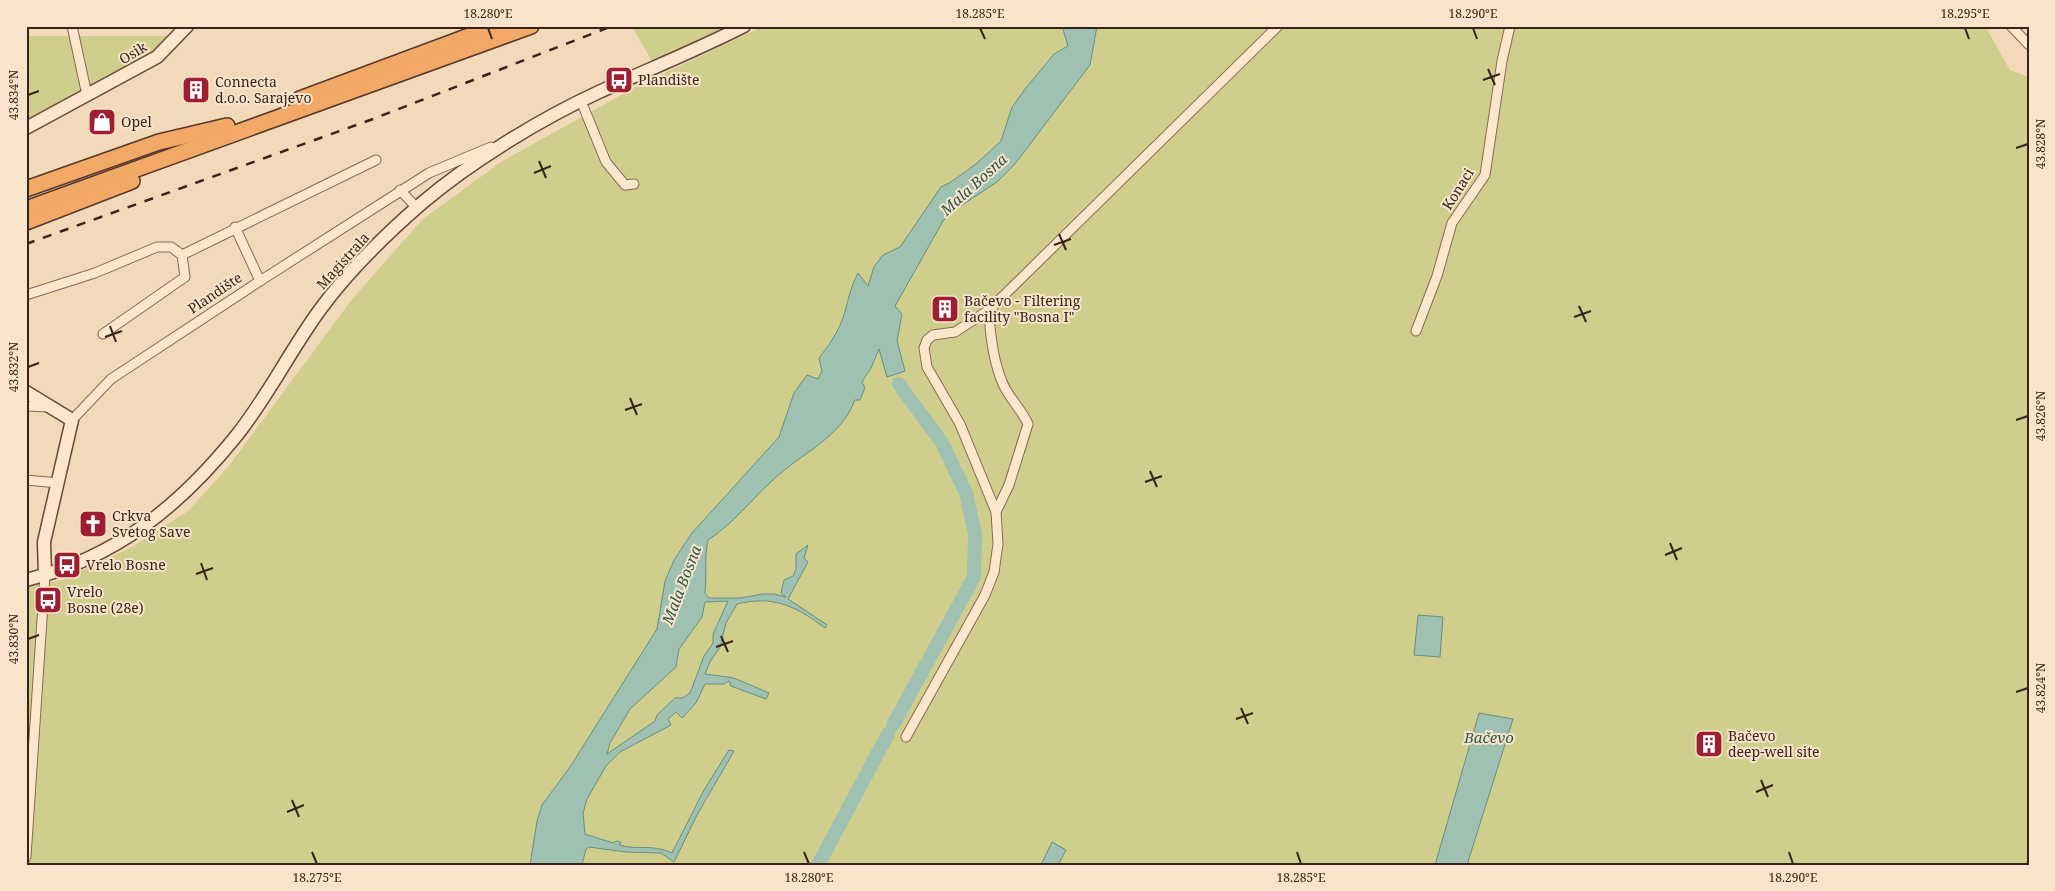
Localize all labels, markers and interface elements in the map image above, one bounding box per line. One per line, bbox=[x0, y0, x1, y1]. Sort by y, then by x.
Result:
text: 18.280°E bbox=[464, 5, 512, 22]
text: 18.285°E bbox=[956, 5, 1004, 22]
text: 18.290°E bbox=[1449, 5, 1497, 22]
text: 18.295°E bbox=[1941, 5, 1989, 22]
street label: Osik bbox=[115, 36, 151, 68]
bus stop icon: Plandište bbox=[604, 65, 634, 95]
text: 43.834°N bbox=[5, 70, 22, 120]
place label: Plandište bbox=[638, 70, 700, 89]
place label: Connecta d.o.o. Sarajevo bbox=[215, 72, 311, 107]
building icon: Connecta d.o.o. Sarajevo bbox=[181, 75, 211, 105]
shop icon: Opel bbox=[87, 107, 117, 137]
place label: Opel bbox=[121, 112, 152, 131]
text: 43.828°N bbox=[2032, 119, 2049, 169]
water label: Mala Bosna bbox=[935, 149, 1011, 220]
street label: Konaci bbox=[1437, 164, 1478, 213]
street label: Magistrala bbox=[312, 228, 373, 293]
street label: Plandište bbox=[184, 268, 246, 318]
place label: Bačevo - Filtering facility "Bosna I" bbox=[964, 291, 1081, 326]
building icon: Bačevo - Filtering facility "Bosna I" bbox=[930, 294, 960, 324]
text: 43.832°N bbox=[5, 342, 22, 392]
text: 43.826°N bbox=[2032, 391, 2049, 441]
place label: Crkva Svetog Save bbox=[112, 506, 190, 541]
church icon: Crkva Svetog Save bbox=[78, 509, 108, 539]
water label: Mala Bosna bbox=[657, 542, 705, 628]
bus stop icon: Vrelo Bosne bbox=[52, 550, 82, 580]
place label: Vrelo Bosne bbox=[86, 555, 166, 574]
place label: Vrelo Bosne (28e) bbox=[67, 582, 144, 617]
bus stop icon: Vrelo Bosne (28e) bbox=[33, 585, 63, 615]
text: 43.830°N bbox=[5, 614, 22, 664]
text: 43.824°N bbox=[2032, 663, 2049, 713]
place label: Bačevo deep-well site bbox=[1728, 726, 1820, 761]
water label: Bačevo bbox=[1463, 727, 1514, 747]
building icon: Bačevo deep-well site bbox=[1694, 729, 1724, 759]
text: 18.275°E bbox=[293, 869, 341, 886]
text: 18.280°E bbox=[785, 869, 833, 886]
text: 18.285°E bbox=[1277, 869, 1325, 886]
text: 18.290°E bbox=[1769, 869, 1817, 886]

